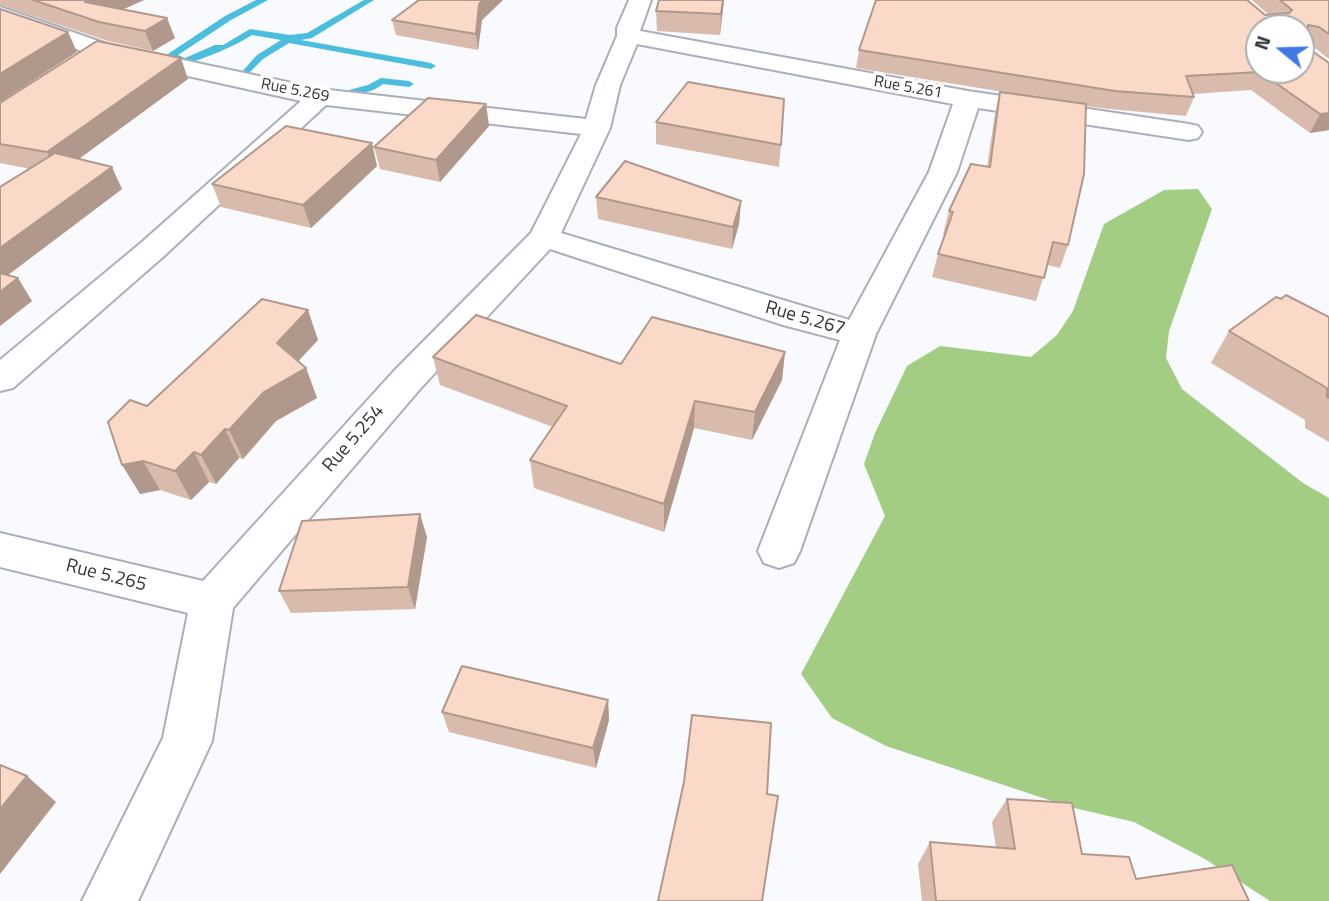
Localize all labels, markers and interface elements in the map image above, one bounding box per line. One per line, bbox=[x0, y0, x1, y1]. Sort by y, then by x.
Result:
north arrow bbox=[1245, 14, 1315, 84]
text: N bbox=[1246, 32, 1277, 54]
street label: Rue 5.261 bbox=[872, 73, 944, 103]
street label: Rue 5.269 bbox=[259, 75, 331, 107]
street label: Rue 5.267 bbox=[762, 297, 848, 341]
street label: Rue 5.254 bbox=[318, 401, 390, 477]
street label: Rue 5.265 bbox=[63, 555, 149, 597]

